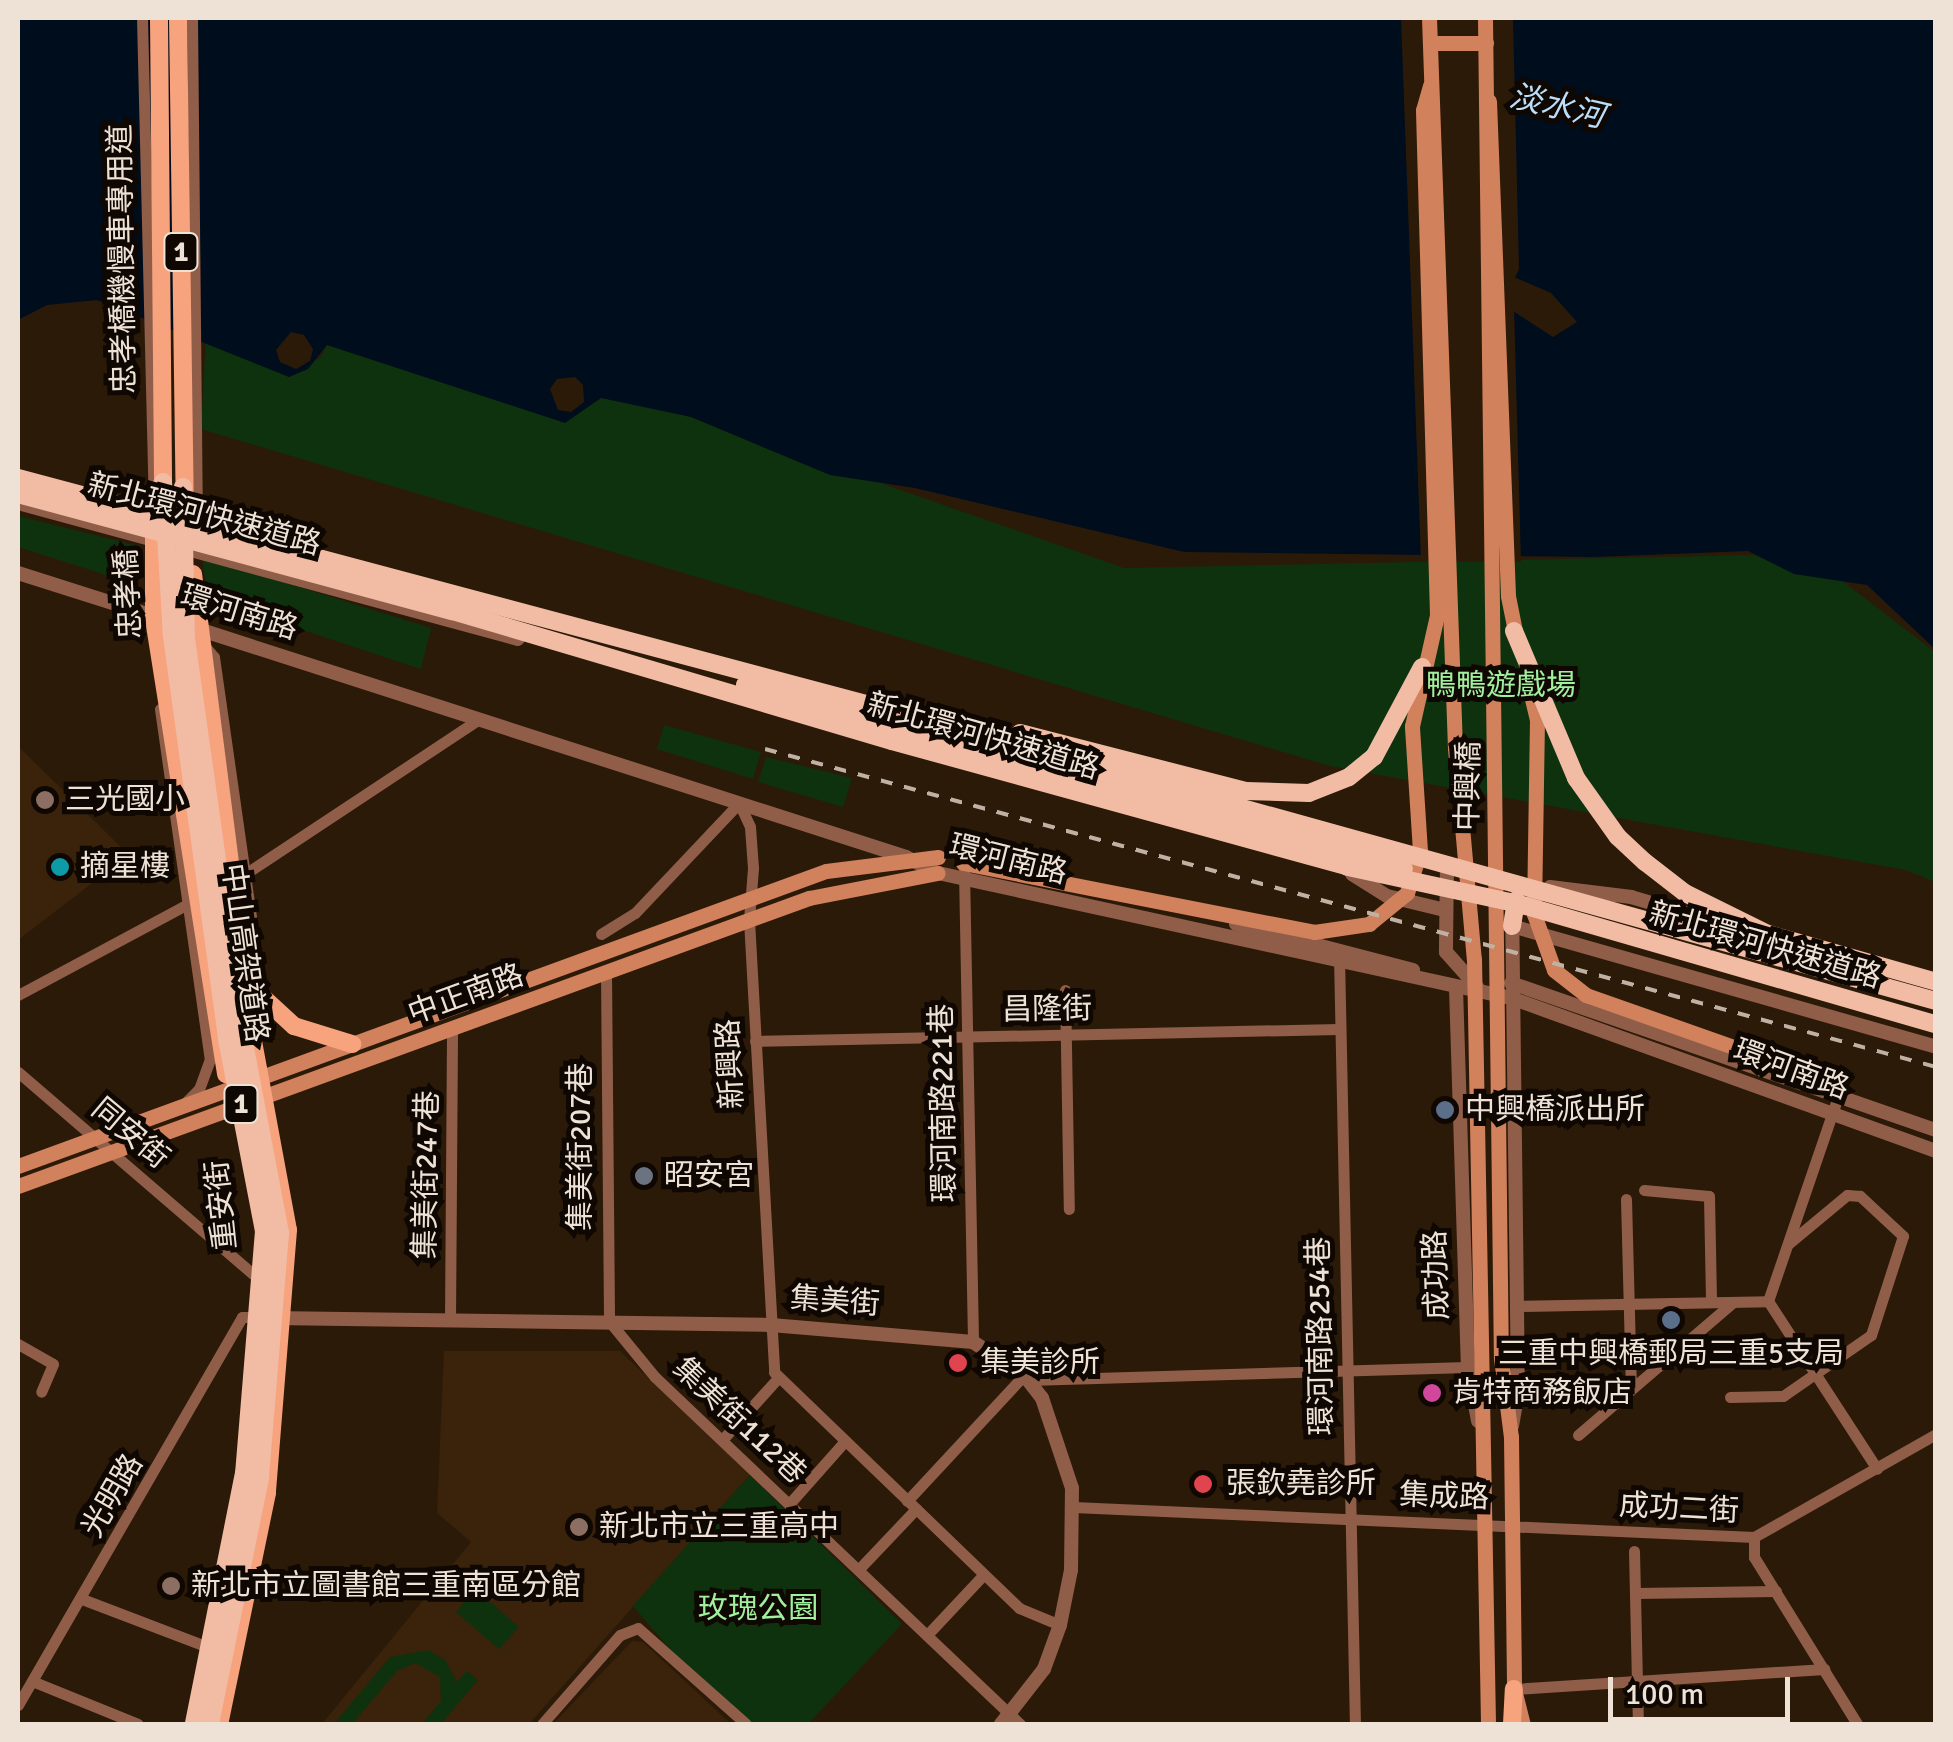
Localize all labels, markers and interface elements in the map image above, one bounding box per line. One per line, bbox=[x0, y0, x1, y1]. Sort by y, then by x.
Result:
water label: 淡水河 bbox=[1506, 77, 1608, 137]
street label: 忠孝橋機慢車專用道 bbox=[103, 124, 143, 394]
road number: 1 bbox=[161, 229, 201, 275]
street label: 新北環河快速道路 bbox=[83, 467, 325, 563]
street label: 忠孝橋 bbox=[109, 548, 149, 640]
street label: 環河南路 bbox=[176, 578, 302, 648]
park label: 鴨鴨遊戲場 bbox=[1426, 668, 1576, 704]
street label: 新北環河快速道路 bbox=[863, 687, 1103, 787]
street label: 中興橋 bbox=[1450, 741, 1488, 831]
place label: 三光國小 bbox=[65, 782, 185, 818]
marker: 三光國小 bbox=[34, 789, 56, 811]
street label: 環河南路 bbox=[945, 828, 1071, 892]
place label: 摘星樓 bbox=[80, 849, 170, 885]
marker: 摘星樓 bbox=[49, 856, 71, 878]
street label: 中山高架道路 bbox=[214, 861, 274, 1045]
street label: 新北環河快速道路 bbox=[1645, 896, 1885, 996]
street label: 中正南路 bbox=[403, 958, 529, 1032]
street label: 昌隆街 bbox=[1002, 991, 1092, 1029]
street label: 環河南路221巷 bbox=[924, 1003, 964, 1203]
street label: 新興路 bbox=[711, 1018, 751, 1110]
street label: 環河南路 bbox=[1728, 1033, 1854, 1107]
street label: 集美街207巷 bbox=[563, 1063, 599, 1231]
road number: 1 bbox=[221, 1081, 261, 1127]
street label: 集美街247巷 bbox=[408, 1090, 446, 1260]
street label: 同安街 bbox=[84, 1091, 176, 1177]
place label: 中興橋派出所 bbox=[1465, 1092, 1645, 1128]
marker: 中興橋派出所 bbox=[1434, 1099, 1456, 1121]
street label: 重安街 bbox=[199, 1158, 245, 1252]
place label: 昭安宮 bbox=[664, 1158, 754, 1194]
marker: 昭安宮 bbox=[633, 1165, 655, 1187]
street label: 成功路 bbox=[1417, 1229, 1457, 1321]
street label: 環河南路254巷 bbox=[1301, 1236, 1341, 1436]
street label: 集美街 bbox=[789, 1281, 881, 1323]
marker: 三重中興橋郵局三重5支局 bbox=[1660, 1309, 1682, 1331]
place label: 三重中興橋郵局三重5支局 bbox=[1498, 1336, 1844, 1372]
place label: 集美診所 bbox=[980, 1345, 1100, 1381]
street label: 集美街112巷 bbox=[665, 1350, 813, 1492]
marker: 集美診所 bbox=[945, 1350, 971, 1376]
place label: 肯特商務飯店 bbox=[1452, 1375, 1632, 1411]
marker: 肯特商務飯店 bbox=[1421, 1382, 1443, 1404]
street label: 光明路 bbox=[75, 1448, 151, 1544]
place label: 張欽堯診所 bbox=[1226, 1466, 1376, 1502]
marker: 張欽堯診所 bbox=[1190, 1471, 1216, 1497]
street label: 集成路 bbox=[1398, 1477, 1490, 1517]
street label: 成功二街 bbox=[1618, 1488, 1740, 1530]
place label: 新北市立三重高中 bbox=[599, 1509, 839, 1545]
marker: 新北市立三重高中 bbox=[568, 1516, 590, 1538]
place label: 新北市立圖書館三重南區分館 bbox=[191, 1568, 581, 1604]
marker: 新北市立圖書館三重南區分館 bbox=[160, 1575, 182, 1597]
park label: 玫瑰公園 bbox=[698, 1591, 818, 1627]
scale bar bbox=[1613, 1657, 1796, 1719]
text: 100 m bbox=[1625, 1676, 1704, 1713]

